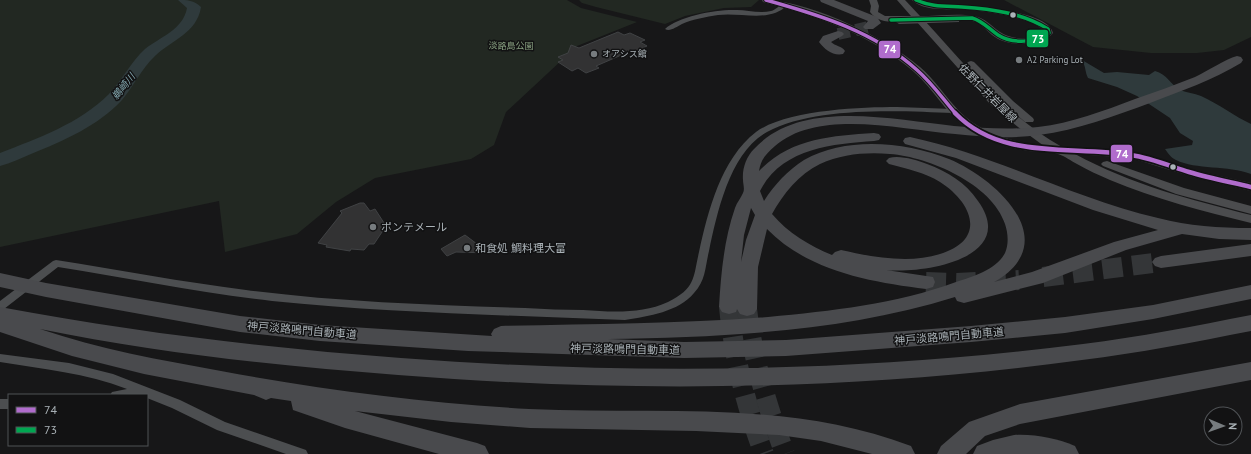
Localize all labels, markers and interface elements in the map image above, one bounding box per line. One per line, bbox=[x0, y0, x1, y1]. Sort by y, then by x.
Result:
unlabelled marker bbox=[1008, 10, 1018, 20]
line badge: 73 bbox=[1026, 29, 1049, 48]
text: 73 bbox=[1032, 32, 1044, 46]
park label: 淡路島公園 bbox=[488, 40, 534, 51]
line badge: 74 bbox=[878, 40, 901, 59]
text: 74 bbox=[884, 42, 897, 56]
place label: オアシス館 bbox=[602, 48, 647, 59]
marker: オアシス館 bbox=[589, 49, 599, 59]
place label: A2 Parking Lot bbox=[1027, 54, 1083, 65]
marker: A2 Parking Lot bbox=[1014, 55, 1024, 65]
street label: 佐野仁井岩屋線 bbox=[956, 61, 1020, 125]
water label: 鵜崎川 bbox=[109, 70, 139, 102]
line badge: 74 bbox=[1110, 144, 1133, 163]
text: 74 bbox=[1116, 147, 1129, 161]
unlabelled marker bbox=[1168, 162, 1178, 172]
place label: ポンテメール bbox=[381, 220, 447, 234]
marker: ポンテメール bbox=[368, 222, 378, 232]
place label: 和食処 鯛料理大富 bbox=[475, 241, 566, 255]
marker: 和食処 鯛料理大富 bbox=[462, 243, 472, 253]
street label: 神戸淡路鳴門自動車道 bbox=[247, 318, 357, 342]
street label: 神戸淡路鳴門自動車道 bbox=[894, 324, 1004, 348]
street label: 神戸淡路鳴門自動車道 bbox=[570, 341, 680, 357]
legend bbox=[8, 394, 148, 446]
text: 74 bbox=[44, 402, 58, 417]
north arrow bbox=[1203, 406, 1243, 446]
text: 73 bbox=[44, 422, 57, 437]
text: N bbox=[1226, 422, 1240, 430]

